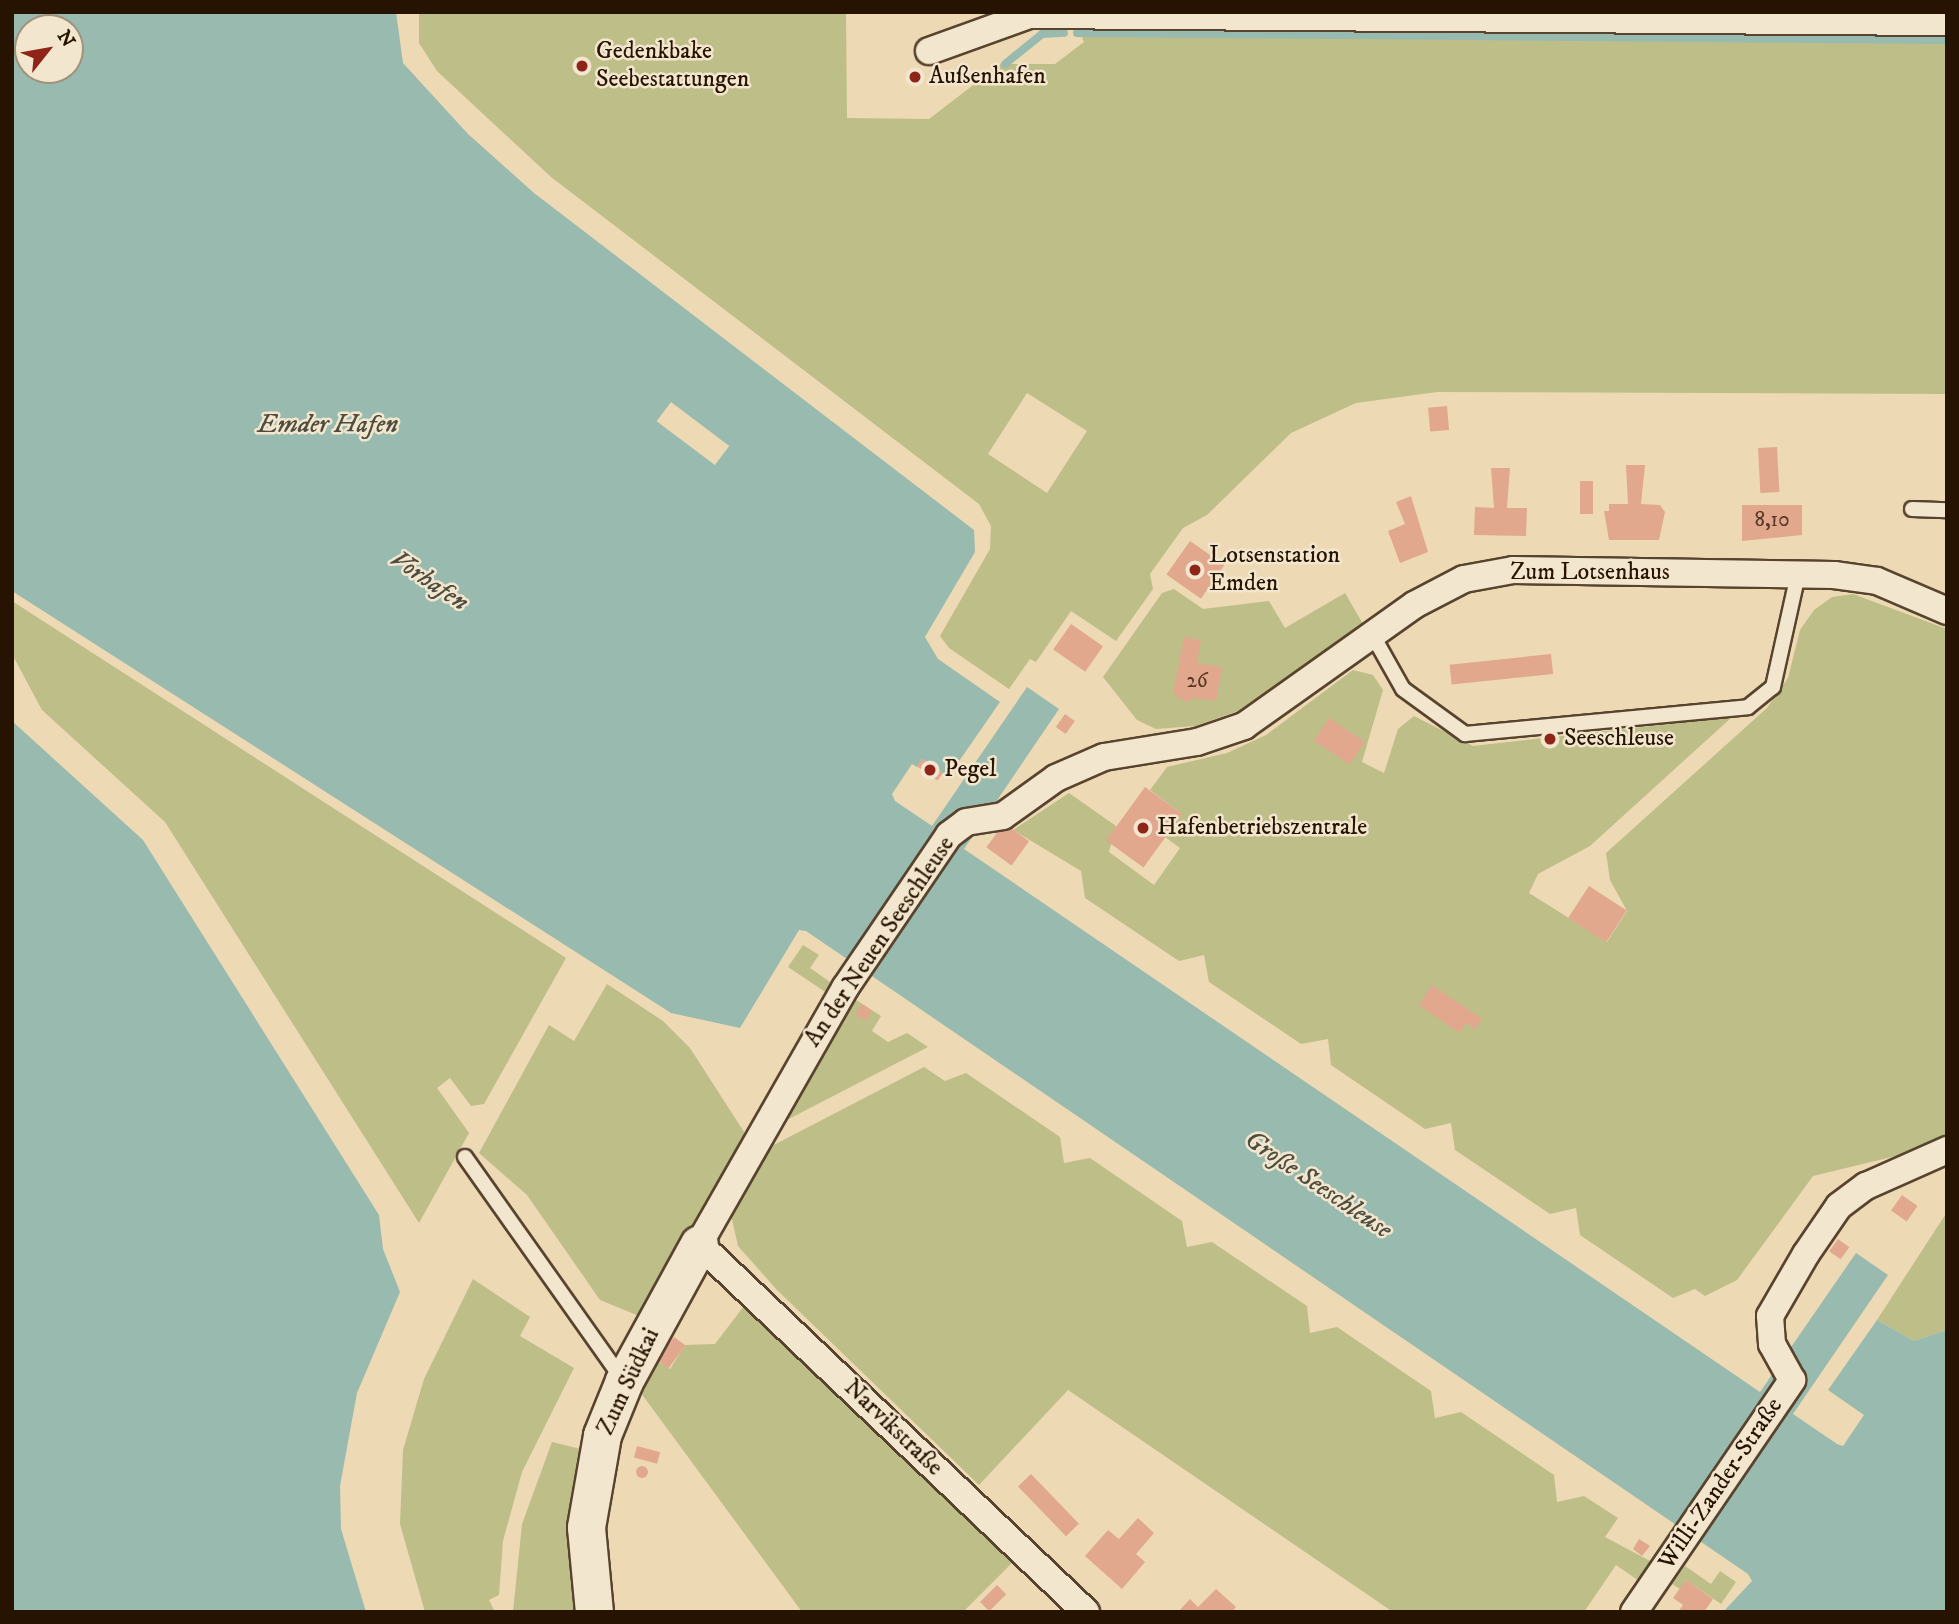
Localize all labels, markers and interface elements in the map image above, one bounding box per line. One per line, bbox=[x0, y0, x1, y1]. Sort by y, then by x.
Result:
north arrow bbox=[14, 14, 84, 84]
text: N bbox=[52, 26, 80, 52]
place label: Gedenkbake Seebestattungen bbox=[596, 38, 749, 94]
marker: Gedenkbake Seebestattungen bbox=[574, 58, 590, 74]
place label: Außenhafen bbox=[929, 63, 1046, 91]
marker: Außenhafen bbox=[907, 69, 923, 85]
water label: Emder Hafen bbox=[258, 409, 398, 441]
house number: 8,10 bbox=[1754, 507, 1790, 533]
place label: Lotsenstation Emden bbox=[1209, 542, 1340, 598]
water label: Vorhafen bbox=[384, 544, 474, 618]
street label: Zum Lotsenhaus bbox=[1510, 559, 1670, 587]
marker: Lotsenstation Emden bbox=[1187, 562, 1203, 578]
house number: 26 bbox=[1186, 668, 1208, 694]
place label: Seeschleuse bbox=[1564, 725, 1674, 753]
marker: Seeschleuse bbox=[1542, 731, 1558, 747]
place label: Pegel bbox=[944, 756, 996, 784]
marker: Pegel bbox=[922, 762, 938, 778]
place label: Hafenbetriebszentrale bbox=[1157, 814, 1367, 842]
marker: Hafenbetriebszentrale bbox=[1135, 820, 1151, 836]
street label: An der Neuen Seeschleuse bbox=[799, 831, 961, 1053]
water label: Große Seeschleuse bbox=[1238, 1124, 1398, 1246]
street label: Zum Südkai bbox=[592, 1324, 666, 1440]
street label: Narvikstraße bbox=[837, 1374, 949, 1482]
street label: Willi-Zander-Straße bbox=[1653, 1393, 1789, 1575]

